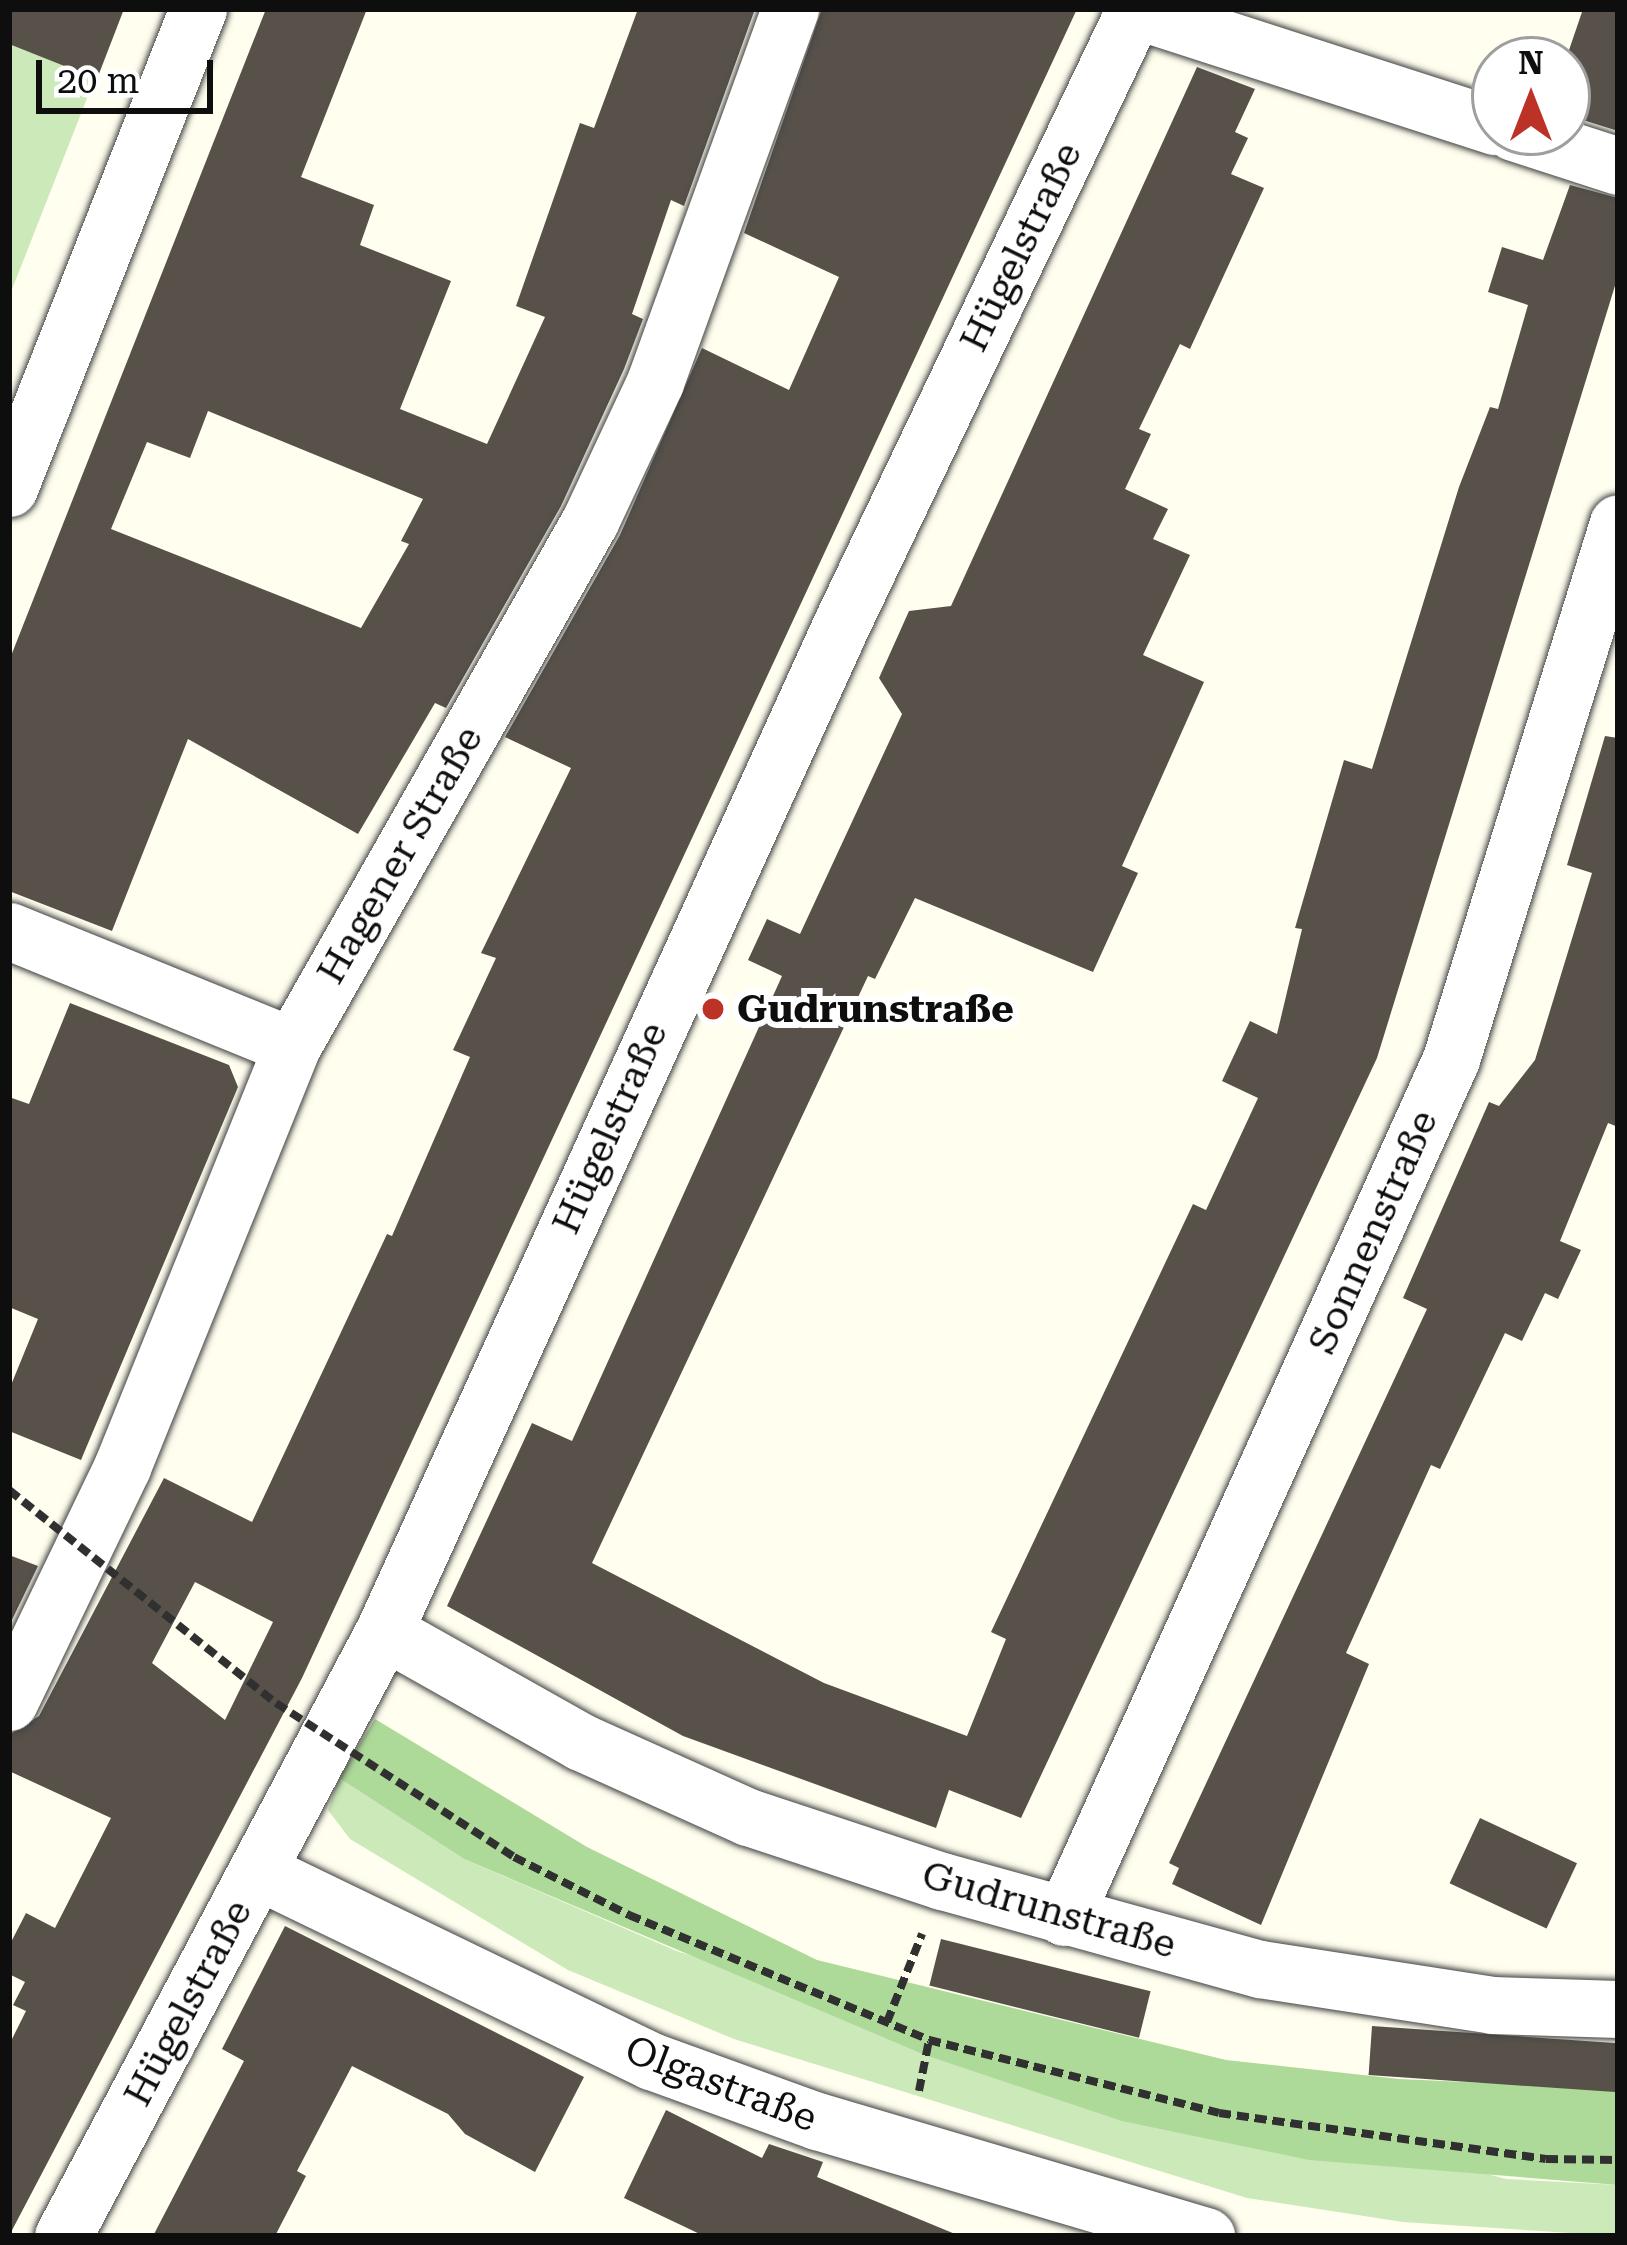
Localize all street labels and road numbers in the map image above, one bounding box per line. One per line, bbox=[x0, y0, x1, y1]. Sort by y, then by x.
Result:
street label: Hügelstraße bbox=[950, 135, 1092, 359]
street label: Hagener Straße bbox=[307, 718, 493, 992]
street label: Hügelstraße bbox=[543, 1015, 677, 1241]
street label: Sonnenstraße bbox=[1298, 1103, 1448, 1361]
street label: Gudrunstraße bbox=[917, 1851, 1181, 1969]
street label: Hügelstraße bbox=[114, 1892, 262, 2114]
street label: Olgastraße bbox=[619, 2026, 823, 2142]

